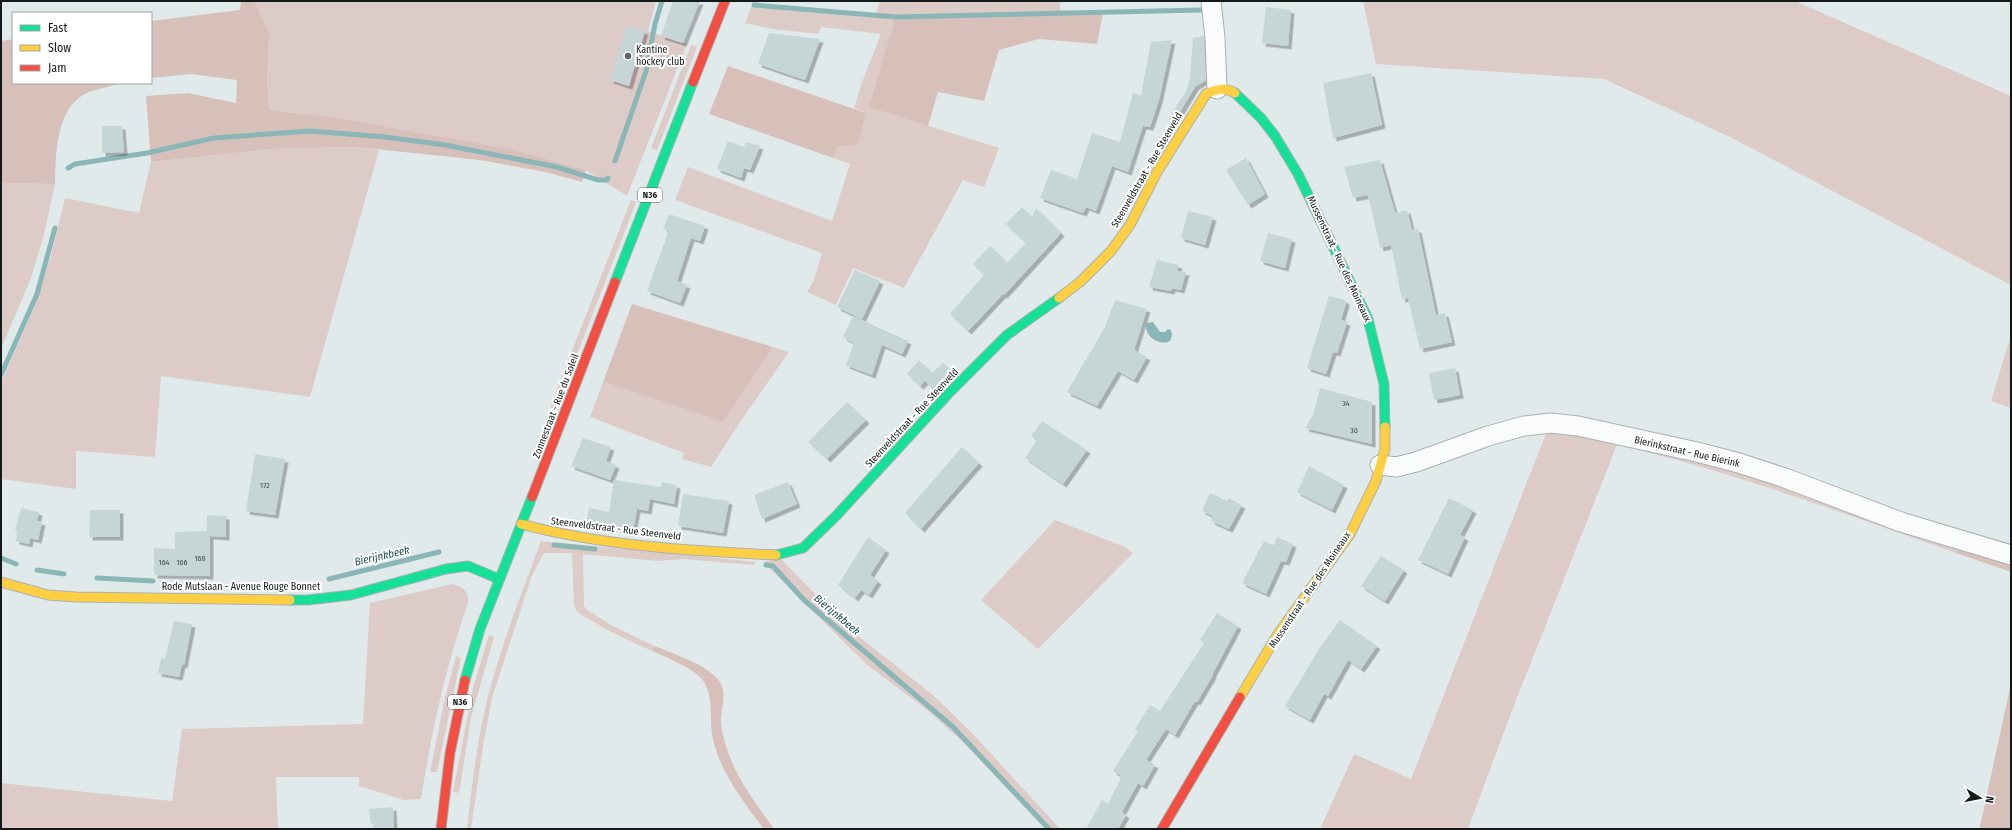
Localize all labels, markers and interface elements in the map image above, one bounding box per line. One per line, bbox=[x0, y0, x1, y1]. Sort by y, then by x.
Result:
legend bbox=[12, 12, 152, 84]
text: Fast bbox=[48, 21, 67, 35]
text: Slow bbox=[48, 41, 71, 55]
place label: Kantine hockey club bbox=[636, 44, 685, 68]
marker: Kantine hockey club bbox=[623, 51, 633, 61]
text: Jam bbox=[48, 61, 66, 75]
street label: Steenveldstraat - Rue Steenveld bbox=[1109, 110, 1185, 230]
road number: N36 bbox=[638, 188, 662, 202]
street label: Mussenstraat - Rue des Moineaux bbox=[1305, 194, 1374, 324]
street label: Zonnestraat - Rue du Soleil bbox=[530, 352, 582, 460]
street label: Steenveldstraat - Rue Steenveld bbox=[863, 366, 961, 470]
house number: 34 bbox=[1342, 399, 1350, 408]
house number: 30 bbox=[1350, 426, 1358, 435]
street label: Bierinkstraat - Rue Bierink bbox=[1633, 434, 1741, 470]
house number: 172 bbox=[260, 481, 270, 490]
street label: Steenveldstraat - Rue Steenveld bbox=[550, 515, 682, 543]
street label: Mussenstraat - Rue des Moineaux bbox=[1267, 529, 1354, 650]
water label: Bierijnkbeek bbox=[353, 543, 411, 569]
house number: 168 bbox=[194, 554, 206, 563]
house number: 164 bbox=[159, 558, 170, 567]
house number: 166 bbox=[176, 558, 188, 567]
street label: Rode Mutslaan - Avenue Rouge Bonnet bbox=[162, 581, 321, 593]
water label: Bierijnkbeek bbox=[811, 592, 863, 638]
road number: N36 bbox=[448, 695, 472, 709]
north arrow bbox=[1960, 778, 2000, 818]
text: N bbox=[1982, 795, 1996, 804]

